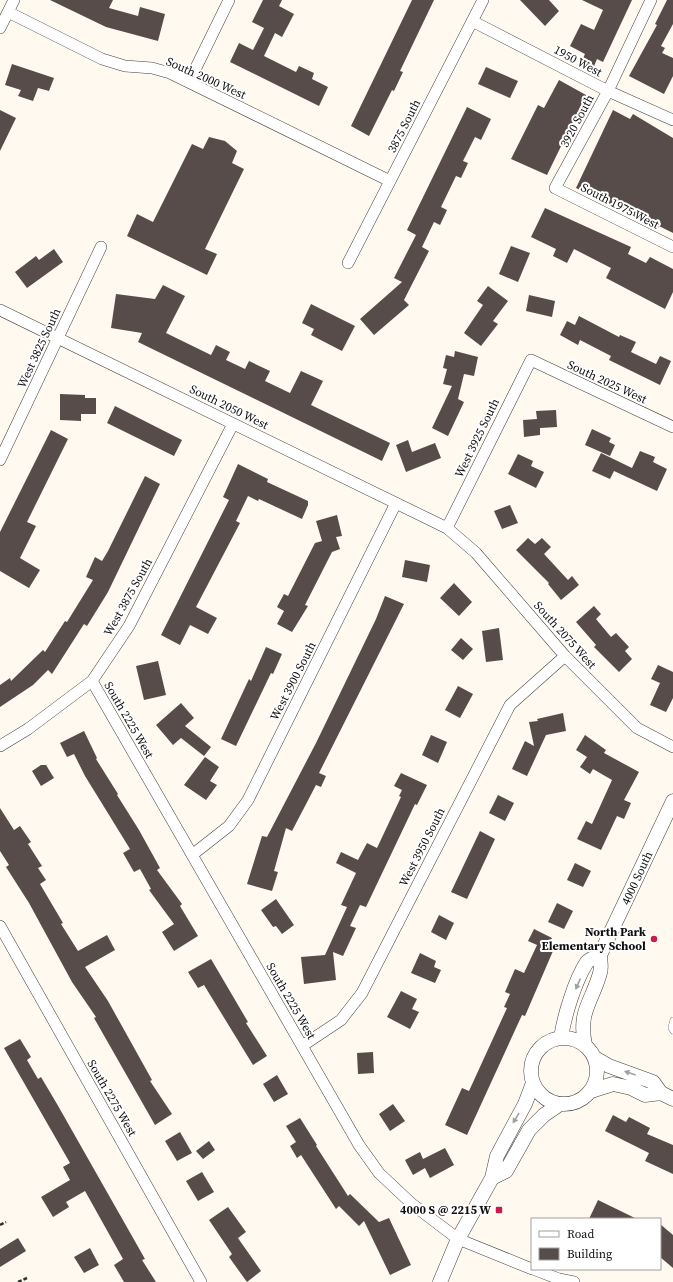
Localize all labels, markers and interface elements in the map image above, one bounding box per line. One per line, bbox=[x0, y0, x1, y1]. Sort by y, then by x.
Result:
street label: 1950 West bbox=[551, 42, 605, 80]
street label: South 2000 West bbox=[164, 53, 249, 103]
street label: 3920 South bbox=[556, 92, 598, 150]
street label: 3875 South bbox=[384, 97, 424, 155]
street label: South 1975 West bbox=[578, 179, 662, 233]
street label: West 3825 South bbox=[14, 306, 64, 390]
street label: South 2025 West bbox=[565, 357, 649, 407]
street label: South 2050 West bbox=[187, 381, 271, 433]
street label: West 3925 South bbox=[451, 396, 503, 480]
street label: West 3875 South bbox=[100, 555, 156, 639]
street label: South 2075 West bbox=[530, 598, 600, 672]
street label: West 3900 South bbox=[266, 639, 320, 723]
street label: South 2225 West bbox=[101, 679, 157, 761]
street label: West 3950 South bbox=[395, 805, 449, 889]
street label: 4000 South bbox=[618, 849, 656, 907]
place label: North Park Elementary School bbox=[542, 924, 647, 954]
marker: North Park Elementary School bbox=[649, 934, 659, 944]
street label: South 2225 West bbox=[263, 960, 319, 1042]
one-way arrow bbox=[574, 978, 580, 990]
street label: South 2275 West bbox=[84, 1057, 140, 1139]
one-way arrow bbox=[623, 1070, 635, 1076]
one-way arrow bbox=[513, 1112, 520, 1124]
place label: 4000 S @ 2215 W bbox=[400, 1202, 491, 1218]
marker: 4000 S @ 2215 W bbox=[494, 1205, 504, 1215]
legend bbox=[531, 1218, 661, 1270]
text: Road bbox=[567, 1226, 594, 1242]
text: Building bbox=[567, 1246, 612, 1262]

